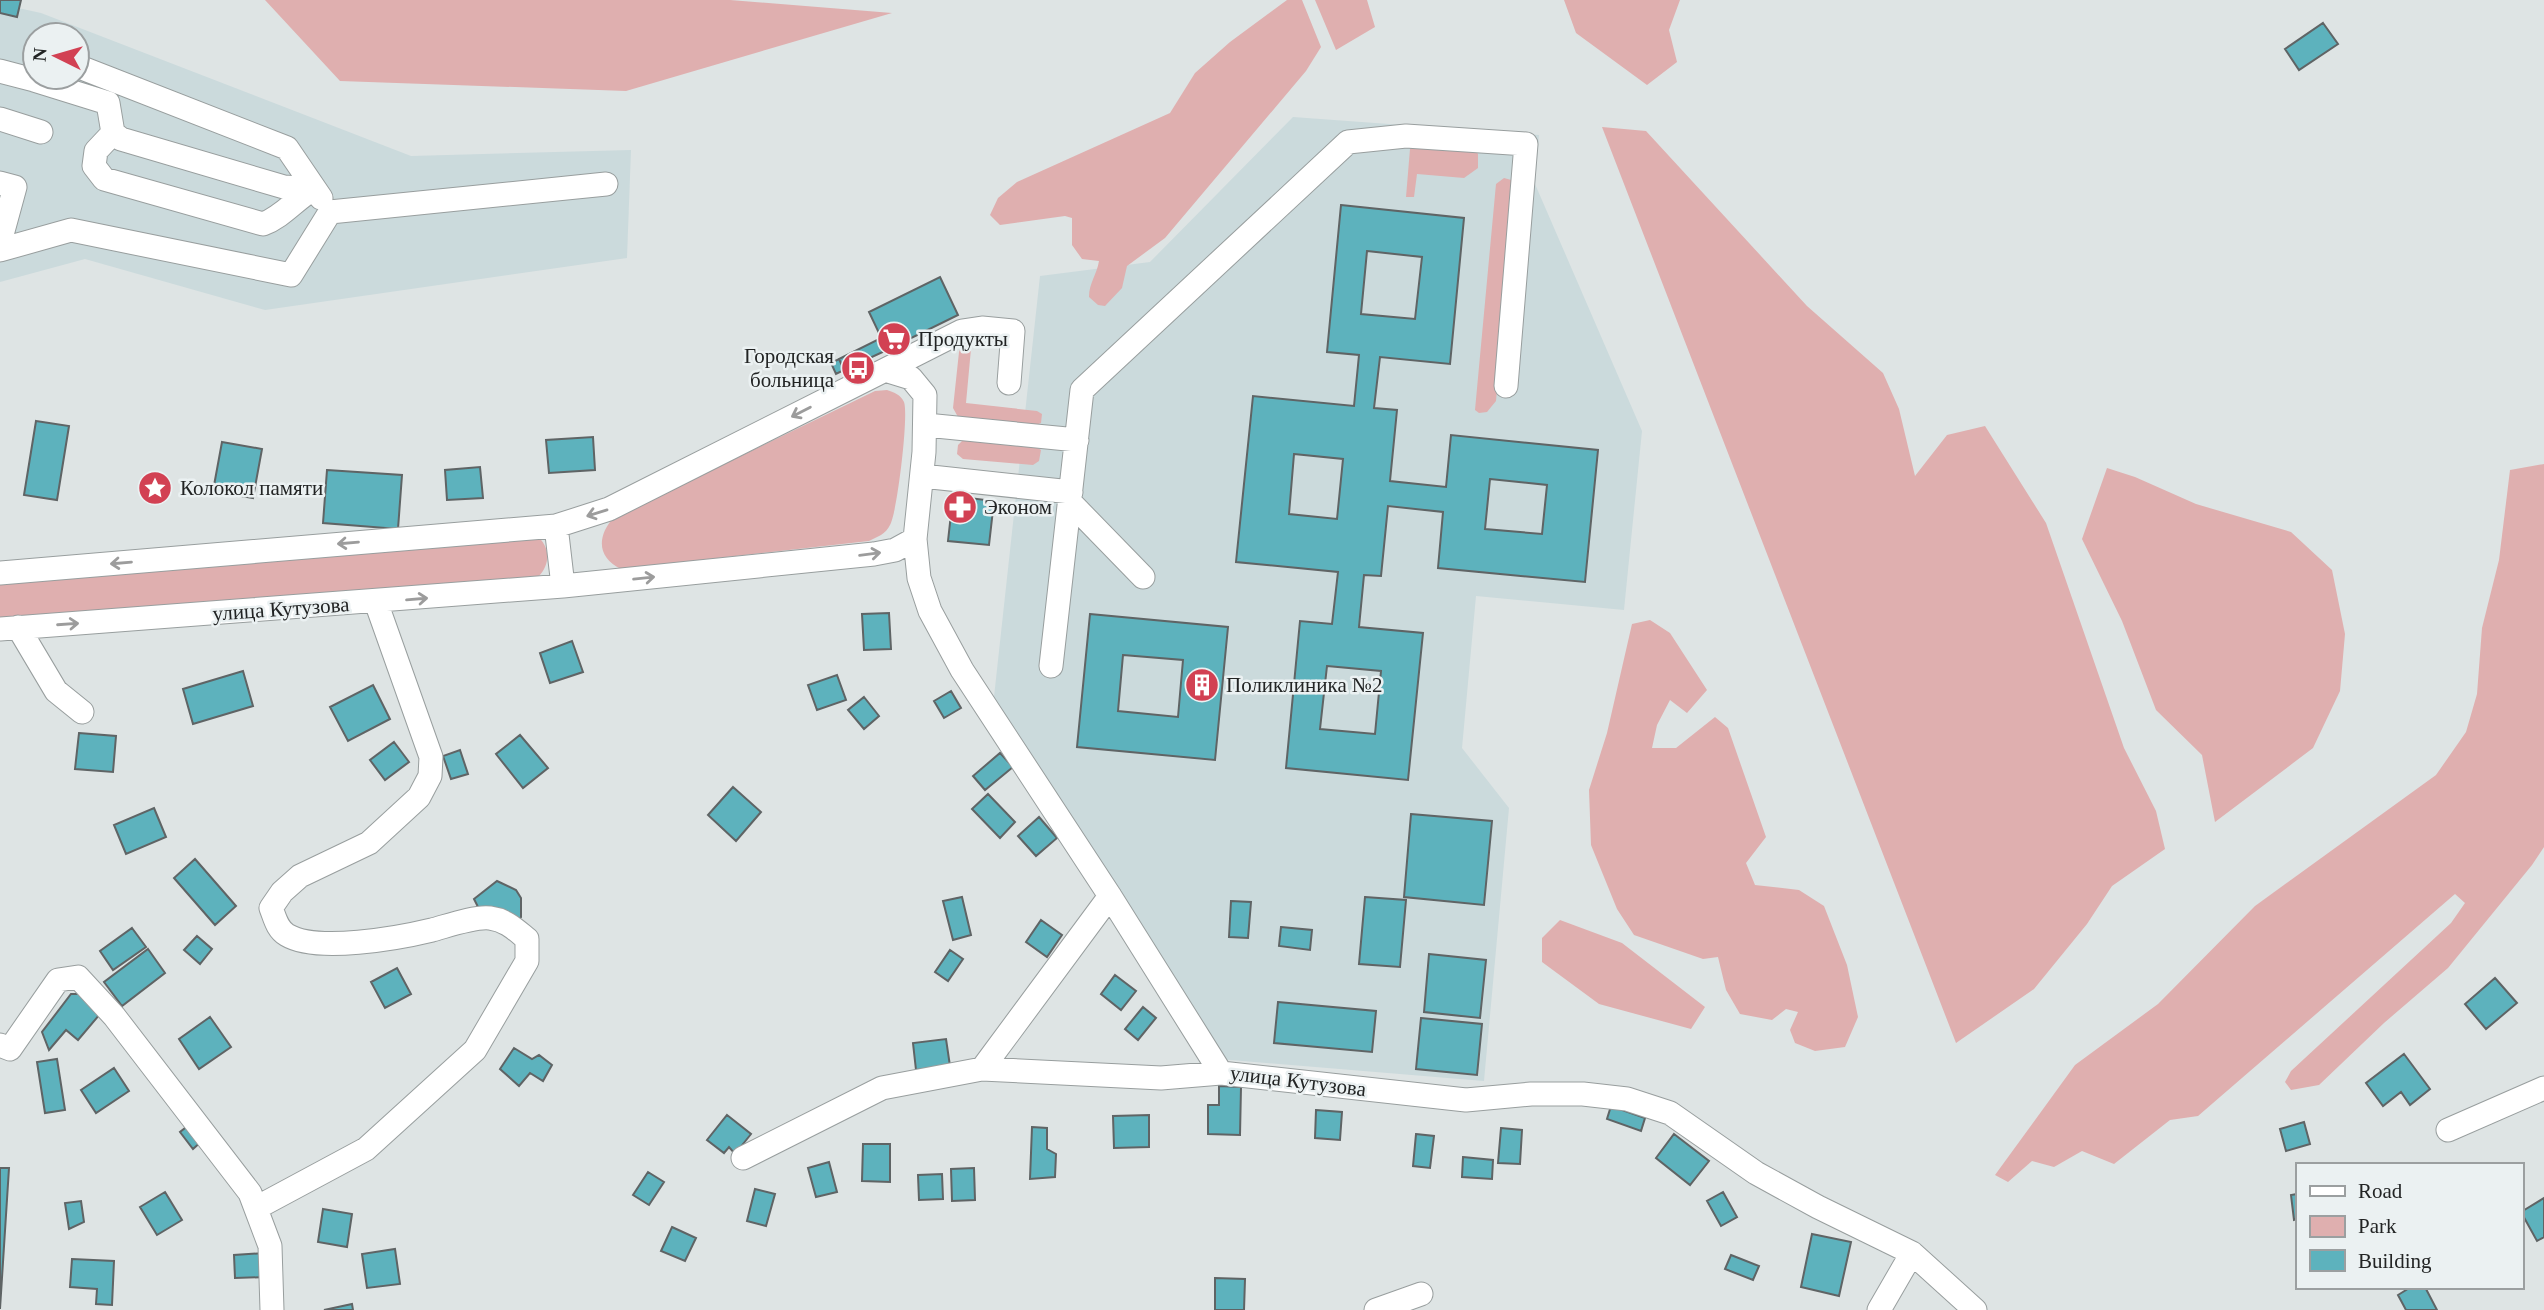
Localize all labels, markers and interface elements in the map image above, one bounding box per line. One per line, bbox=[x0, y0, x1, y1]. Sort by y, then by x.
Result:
north arrow bbox=[21, 21, 91, 91]
text: N bbox=[29, 47, 51, 62]
supermarket icon: Продукты bbox=[875, 320, 913, 358]
place label: Продукты bbox=[918, 327, 1008, 351]
place label: Городская больница bbox=[744, 344, 835, 392]
bus stop icon: Городская больница bbox=[839, 349, 877, 387]
one-way arrow bbox=[791, 405, 812, 419]
place icon: Колокол памяти bbox=[136, 469, 174, 507]
place label: Колокол памяти bbox=[180, 476, 323, 500]
pharmacy icon: Эконом bbox=[941, 488, 979, 526]
place label: Эконом bbox=[984, 495, 1052, 519]
one-way arrow bbox=[586, 507, 608, 520]
one-way arrow bbox=[337, 537, 360, 550]
one-way arrow bbox=[858, 547, 881, 560]
one-way arrow bbox=[110, 557, 133, 570]
one-way arrow bbox=[632, 571, 654, 584]
street label: улица Кутузова bbox=[212, 592, 351, 626]
one-way arrow bbox=[405, 592, 428, 605]
one-way arrow bbox=[56, 617, 79, 630]
building icon: Поликлиника №2 bbox=[1183, 666, 1221, 704]
place label: Поликлиника №2 bbox=[1226, 673, 1383, 697]
street label: улица Кутузова bbox=[1229, 1061, 1368, 1101]
legend bbox=[2296, 1163, 2523, 1289]
text: Road bbox=[2358, 1179, 2403, 1203]
text: Park bbox=[2358, 1214, 2397, 1238]
text: Building bbox=[2358, 1249, 2432, 1273]

